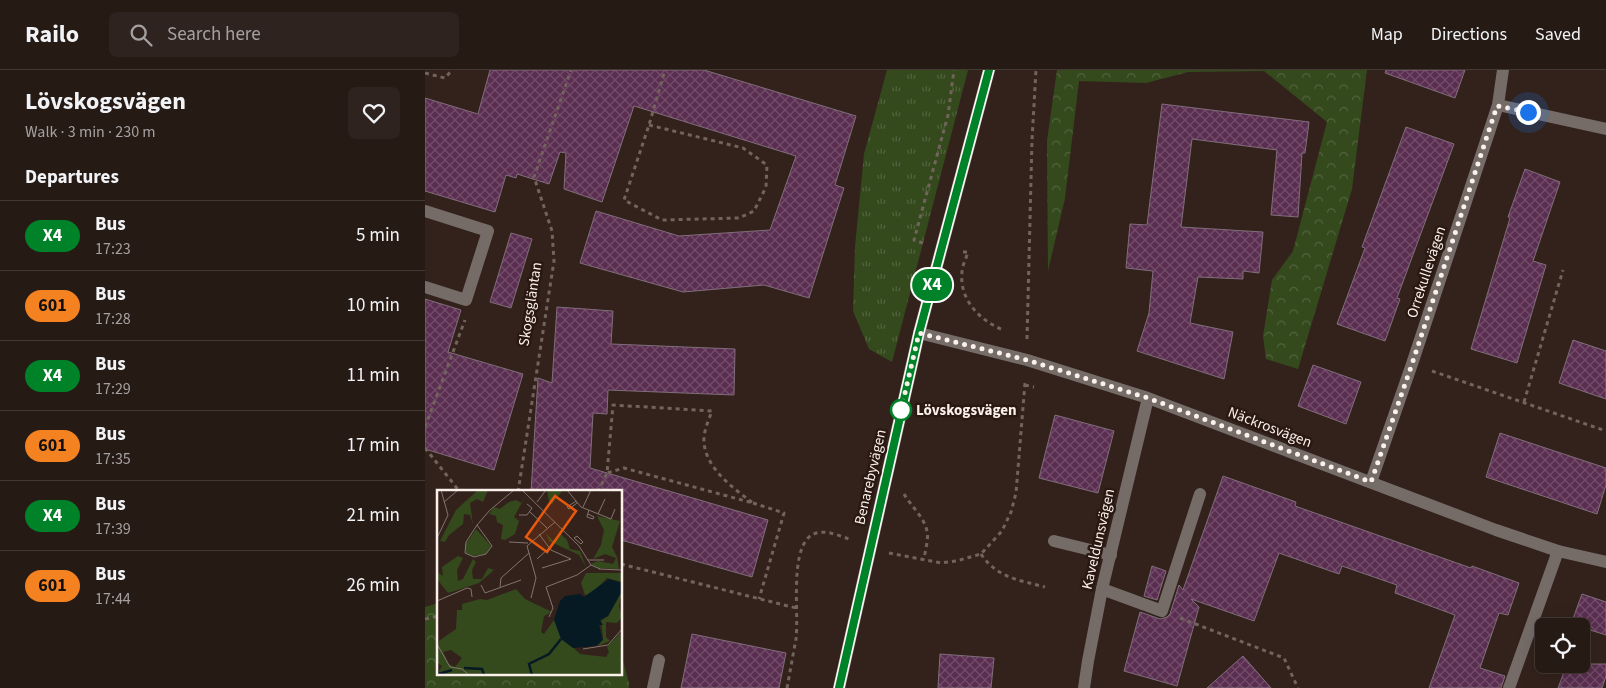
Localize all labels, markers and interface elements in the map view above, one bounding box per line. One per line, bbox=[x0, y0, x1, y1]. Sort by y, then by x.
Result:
search box bbox=[109, 12, 459, 57]
text: Railo bbox=[25, 17, 79, 52]
icon: search bbox=[127, 21, 155, 49]
text: Search here bbox=[167, 21, 261, 48]
text: Map bbox=[1371, 22, 1403, 47]
text: Directions bbox=[1431, 22, 1507, 47]
text: Saved bbox=[1535, 22, 1581, 47]
text: Lövskogsvägen bbox=[25, 84, 186, 119]
button: heart bbox=[348, 87, 400, 139]
your location bbox=[1516, 100, 1541, 125]
text: Walk · 3 min · 230 m bbox=[25, 121, 156, 143]
text: Departures bbox=[25, 164, 119, 191]
text: Bus bbox=[95, 211, 126, 238]
text: 5 min bbox=[356, 222, 400, 249]
text: X4 bbox=[43, 223, 62, 248]
street label: Orrekullevägen bbox=[1402, 224, 1451, 321]
text: 17:23 bbox=[95, 238, 131, 260]
street label: Skogsgläntan bbox=[513, 261, 547, 348]
line badge: X4 bbox=[909, 269, 955, 301]
text: X4 bbox=[922, 272, 942, 297]
text: Bus bbox=[95, 281, 126, 308]
text: 10 min bbox=[346, 292, 400, 319]
text: 601 bbox=[38, 293, 67, 318]
text: 17:28 bbox=[95, 308, 131, 330]
text: Bus bbox=[95, 351, 126, 378]
text: 11 min bbox=[346, 362, 400, 389]
text: X4 bbox=[43, 363, 62, 388]
text: 17:29 bbox=[95, 378, 131, 400]
marker: Lövskogsvägen bbox=[890, 399, 912, 421]
place label: Lövskogsvägen bbox=[916, 400, 1017, 421]
street label: Näckrosvägen bbox=[1225, 402, 1315, 453]
text: Bus bbox=[95, 421, 126, 448]
street label: Benarebyvägen bbox=[849, 427, 892, 527]
text: 17 min bbox=[346, 432, 400, 459]
text: 601 bbox=[38, 433, 67, 458]
text: 17:35 bbox=[95, 448, 131, 470]
street label: Kaveldunsvägen bbox=[1077, 487, 1120, 592]
inset map bbox=[437, 490, 623, 676]
text: Bus bbox=[95, 491, 126, 518]
text: 21 min bbox=[346, 502, 400, 529]
text: X4 bbox=[43, 503, 62, 528]
text: 17:39 bbox=[95, 518, 131, 540]
text: Bus bbox=[95, 561, 126, 588]
text: 26 min bbox=[346, 572, 400, 599]
text: 601 bbox=[38, 573, 67, 598]
text: 17:44 bbox=[95, 588, 131, 610]
map controls bbox=[1535, 618, 1590, 673]
button: locate bbox=[1535, 618, 1590, 673]

